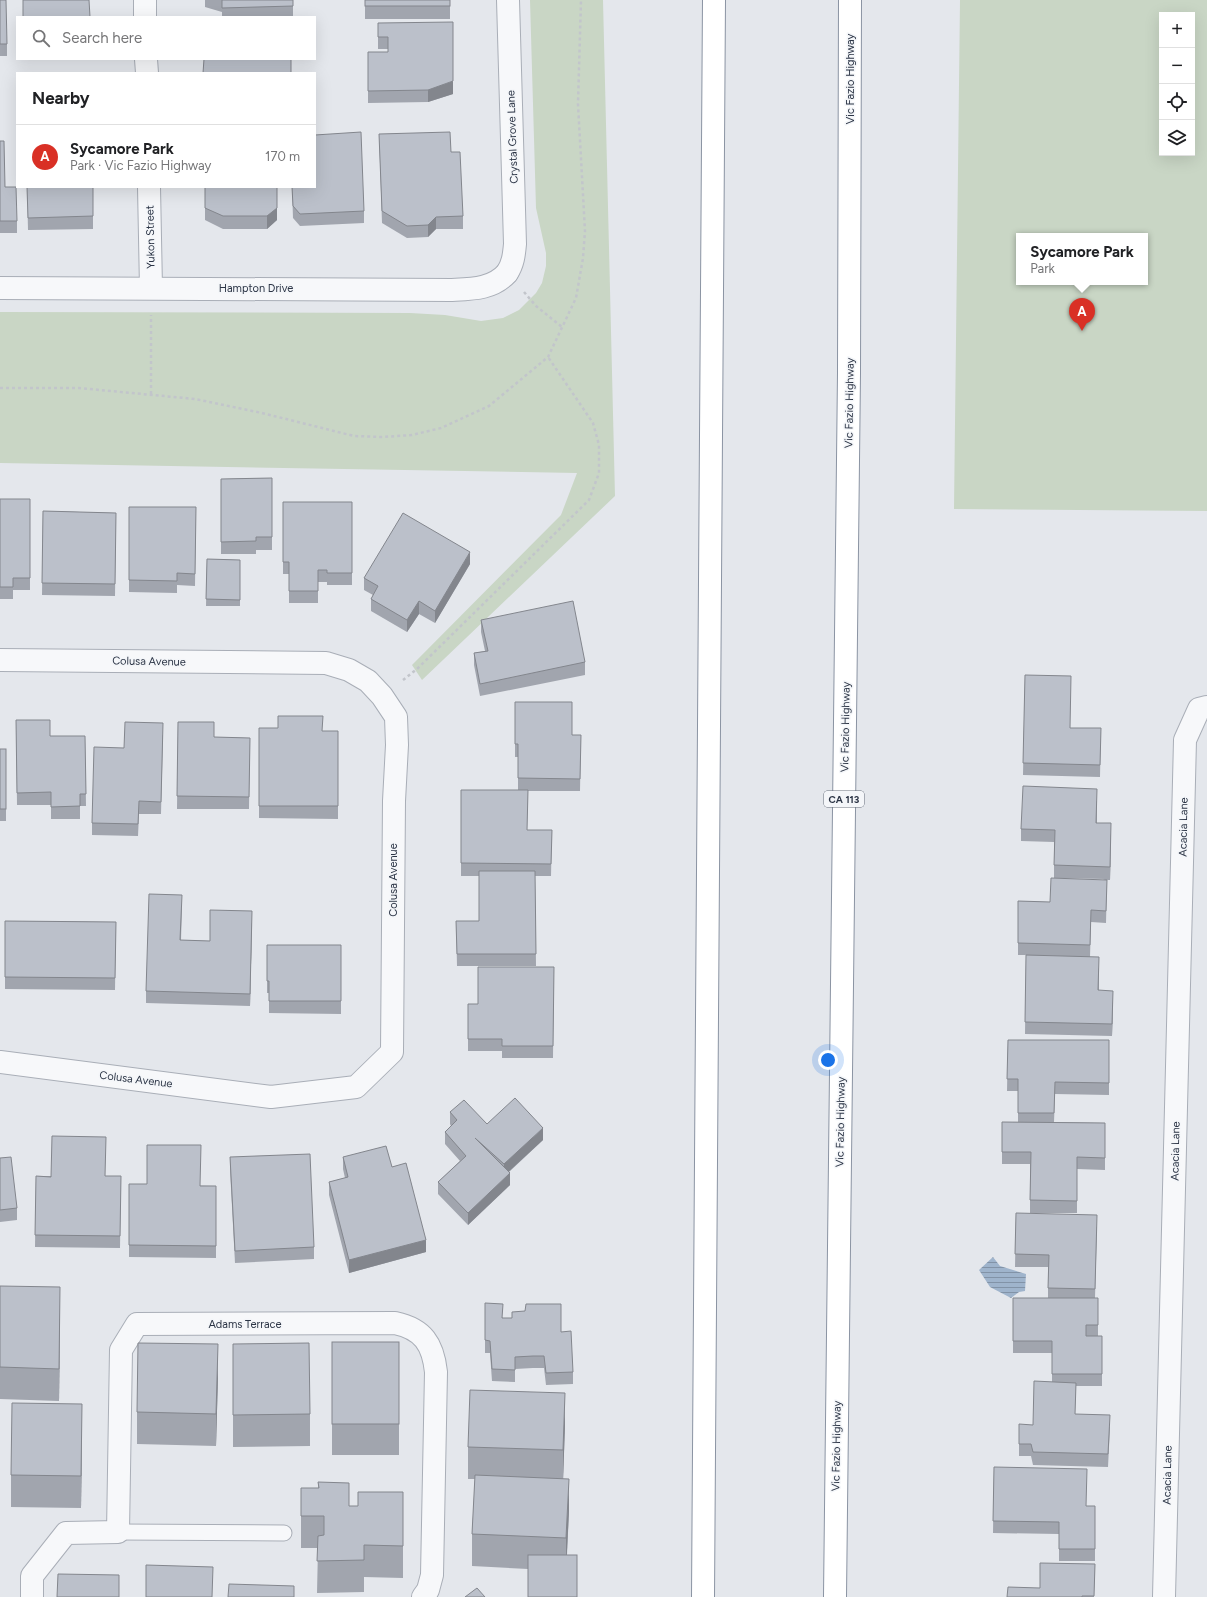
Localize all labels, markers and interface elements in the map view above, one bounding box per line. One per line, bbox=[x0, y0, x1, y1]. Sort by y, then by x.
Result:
map controls bbox=[1159, 12, 1195, 156]
button: + bbox=[1159, 12, 1195, 48]
search box bbox=[16, 16, 316, 60]
icon: search bbox=[30, 27, 52, 49]
text: Search here bbox=[62, 29, 142, 47]
street label: Vic Fazio Highway bbox=[844, 34, 857, 124]
button: − bbox=[1159, 48, 1195, 84]
button: locate bbox=[1159, 84, 1195, 120]
text: Nearby bbox=[32, 88, 90, 108]
street label: Crystal Grove Lane bbox=[504, 90, 521, 184]
button: layers bbox=[1159, 120, 1195, 156]
text: Sycamore Park bbox=[70, 140, 174, 158]
text: A bbox=[40, 149, 50, 164]
text: 170 m bbox=[265, 149, 300, 164]
text: Park · Vic Fazio Highway bbox=[70, 158, 211, 173]
street label: Yukon Street bbox=[143, 205, 158, 269]
popup bbox=[1016, 233, 1148, 285]
text: Sycamore Park bbox=[1030, 243, 1134, 261]
text: Park bbox=[1030, 261, 1055, 276]
street label: Hampton Drive bbox=[219, 282, 293, 295]
pin: A bbox=[1069, 298, 1095, 331]
street label: Vic Fazio Highway bbox=[842, 357, 857, 448]
street label: Colusa Avenue bbox=[112, 654, 186, 669]
street label: Vic Fazio Highway bbox=[838, 681, 853, 772]
road number: CA 113 bbox=[824, 791, 864, 807]
street label: Acacia Lane bbox=[1176, 797, 1191, 857]
street label: Colusa Avenue bbox=[387, 843, 400, 917]
your location bbox=[818, 1050, 838, 1070]
street label: Colusa Avenue bbox=[99, 1069, 173, 1090]
street label: Vic Fazio Highway bbox=[833, 1076, 848, 1167]
street label: Acacia Lane bbox=[1168, 1121, 1183, 1181]
street label: Adams Terrace bbox=[208, 1318, 282, 1331]
street label: Vic Fazio Highway bbox=[829, 1400, 844, 1491]
street label: Acacia Lane bbox=[1160, 1445, 1175, 1505]

